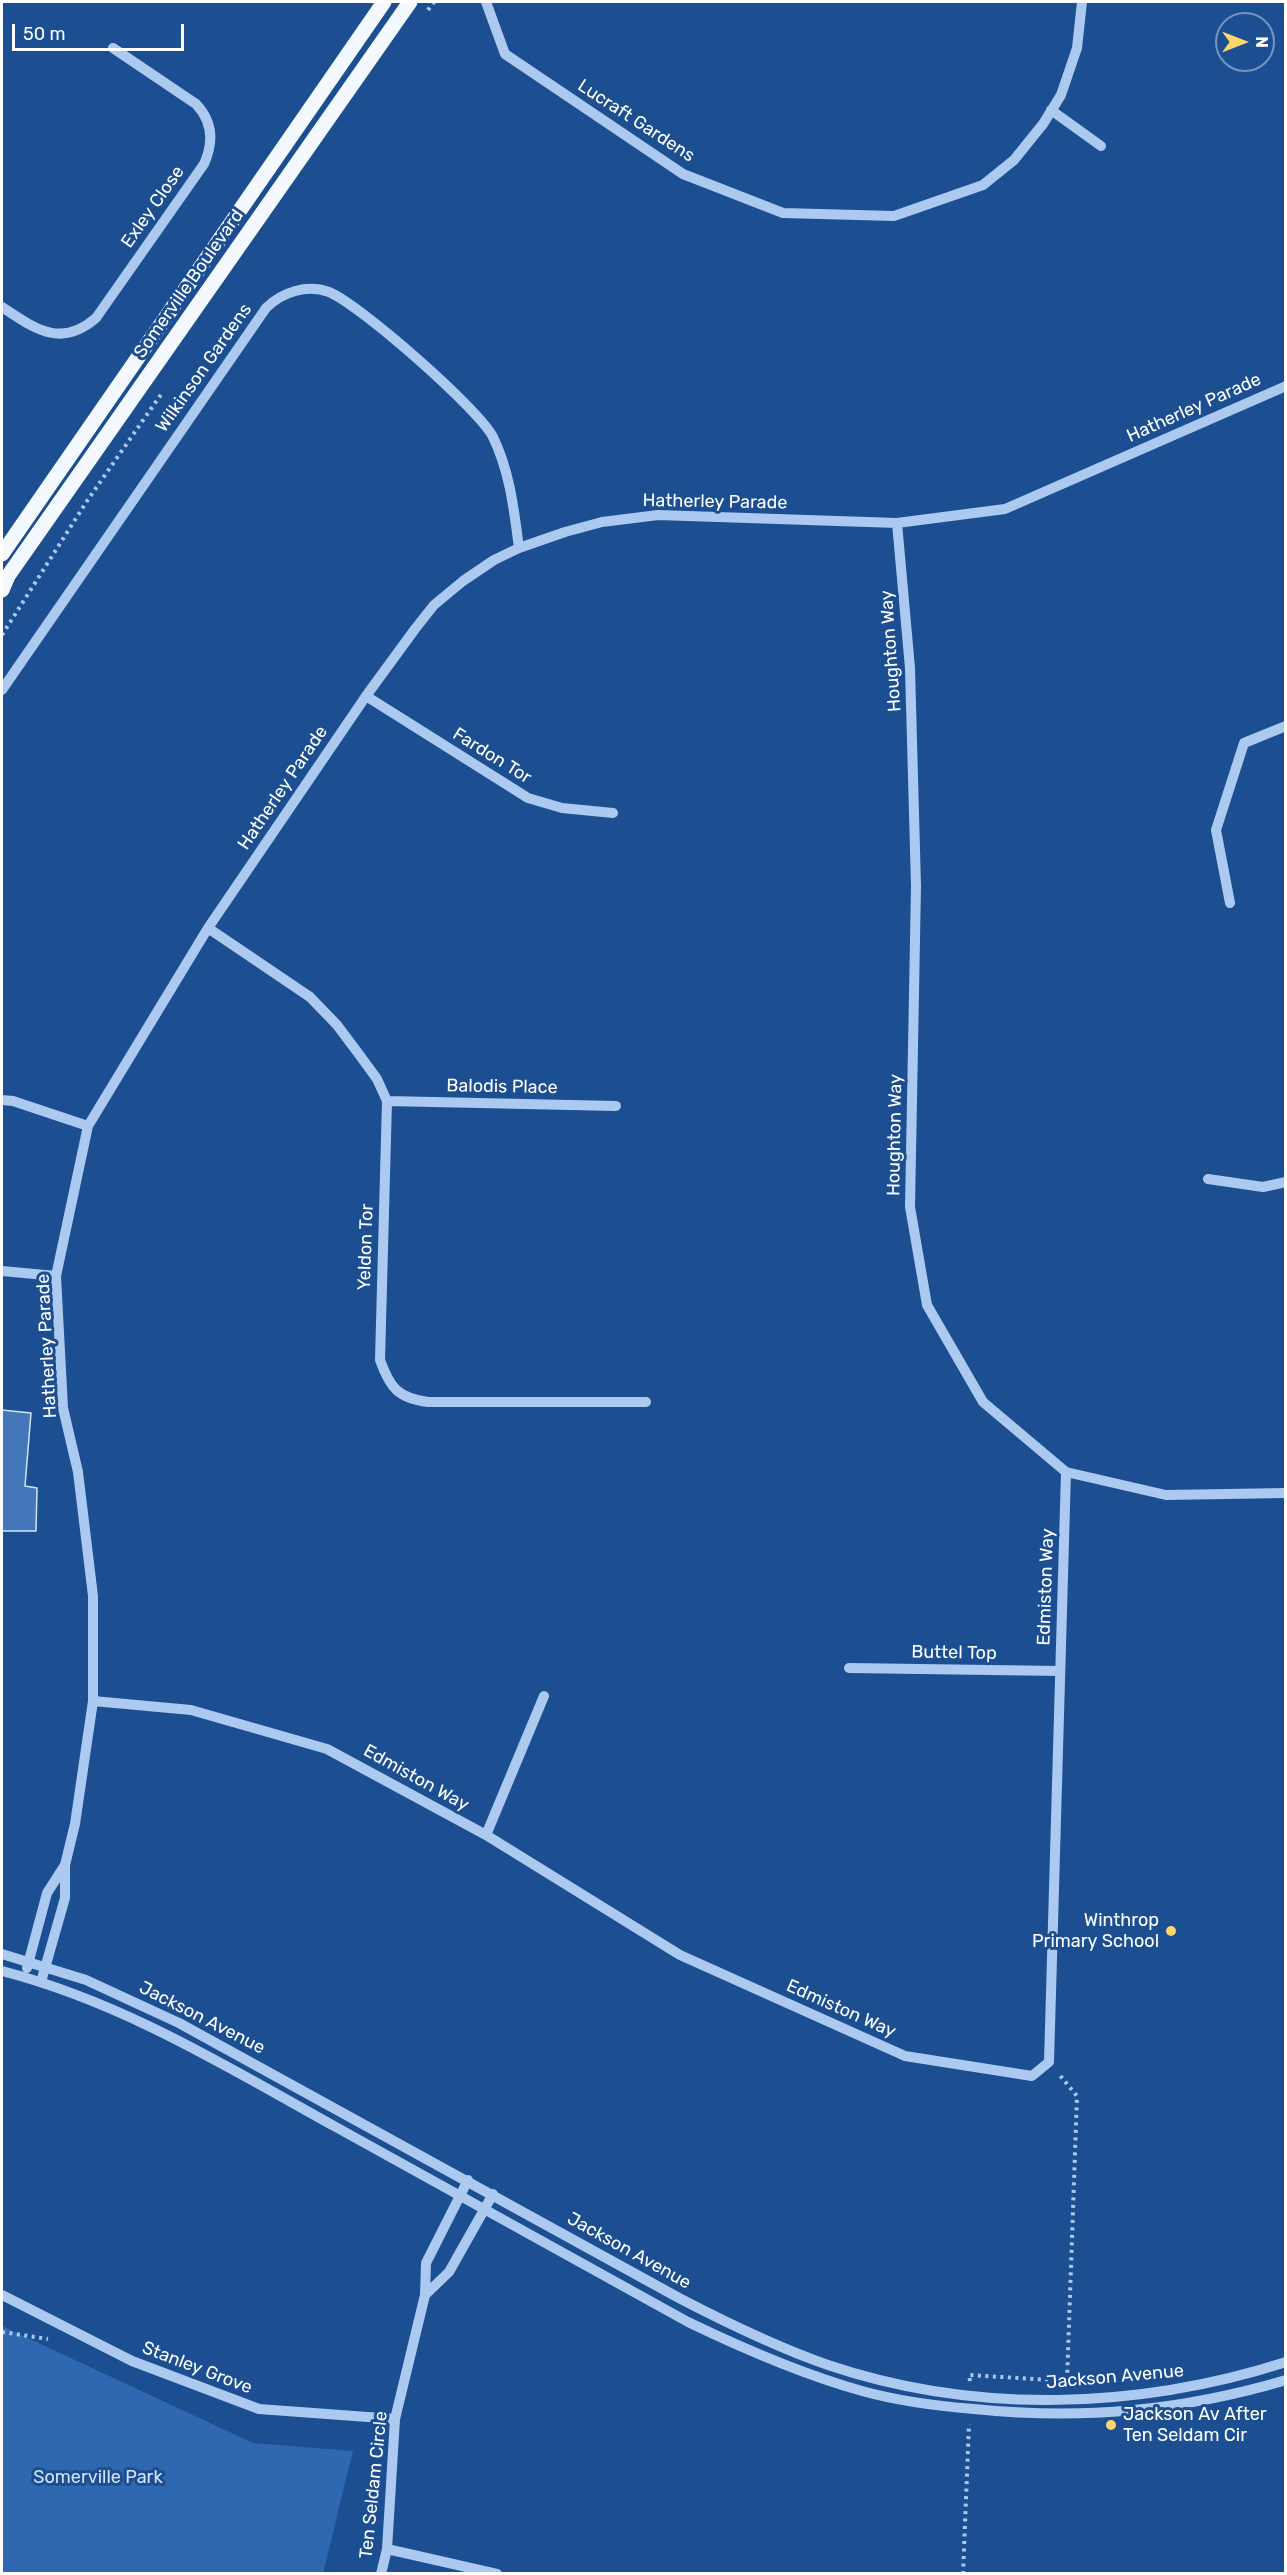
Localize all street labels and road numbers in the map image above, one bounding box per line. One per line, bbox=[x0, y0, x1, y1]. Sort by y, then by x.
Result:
street label: Lucraft Gardens bbox=[573, 75, 699, 167]
street label: Exley Close bbox=[117, 162, 189, 252]
street label: Somerville Boulevard bbox=[130, 206, 248, 362]
street label: Wilkinson Gardens bbox=[151, 299, 257, 437]
street label: Hatherley Parade bbox=[1123, 369, 1265, 447]
street label: Hatherley Parade bbox=[642, 490, 788, 514]
street label: Houghton Way bbox=[876, 589, 906, 713]
street label: Hatherley Parade bbox=[234, 722, 332, 854]
street label: Fardon Tor bbox=[449, 723, 535, 789]
street label: Houghton Way bbox=[883, 1074, 907, 1196]
street label: Balodis Place bbox=[446, 1075, 558, 1099]
street label: Yeldon Tor bbox=[354, 1203, 378, 1291]
street label: Hatherley Parade bbox=[32, 1273, 62, 1419]
street label: Edmiston Way bbox=[1033, 1528, 1059, 1646]
street label: Buttel Top bbox=[911, 1641, 997, 1665]
street label: Edmiston Way bbox=[359, 1740, 473, 1816]
street label: Edmiston Way bbox=[783, 1975, 899, 2043]
street label: Jackson Avenue bbox=[136, 1977, 268, 2059]
street label: Jackson Avenue bbox=[563, 2208, 695, 2294]
street label: Stanley Grove bbox=[139, 2337, 255, 2399]
street label: Jackson Avenue bbox=[1045, 2360, 1185, 2394]
street label: Ten Seldam Circle bbox=[356, 2410, 392, 2560]

